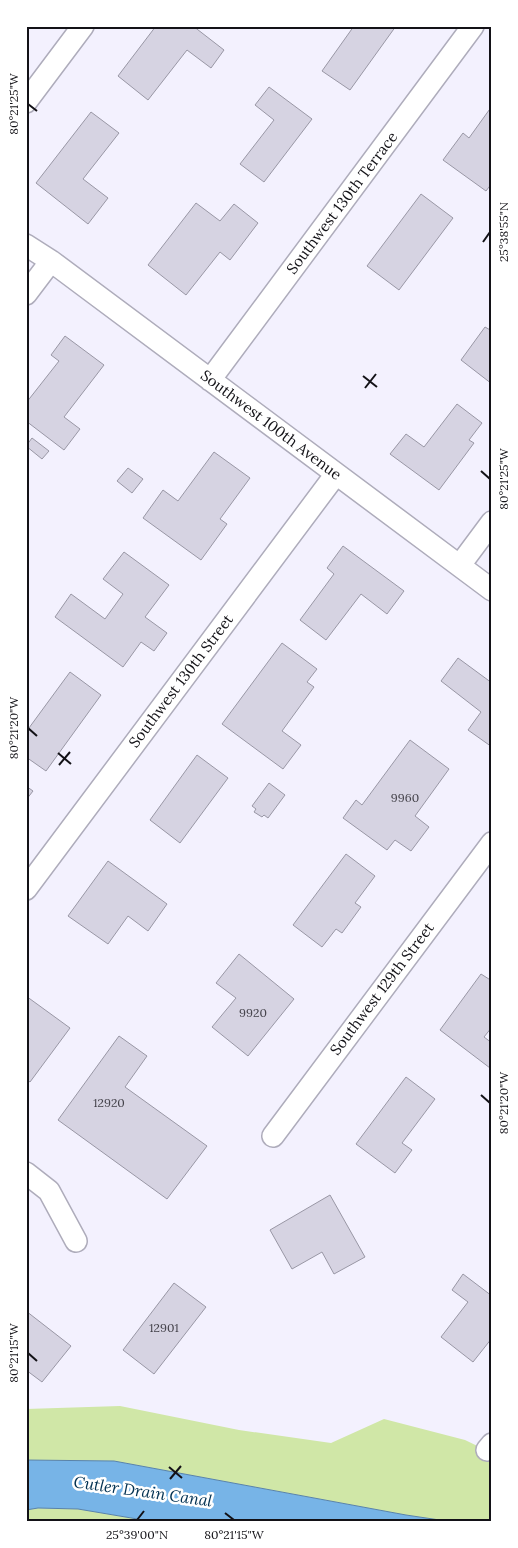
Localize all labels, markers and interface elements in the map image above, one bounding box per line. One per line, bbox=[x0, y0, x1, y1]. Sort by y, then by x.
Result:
text: 80°21'25"W bbox=[6, 72, 21, 135]
street label: Southwest 130th Terrace bbox=[282, 128, 401, 278]
text: 25°38'55"N bbox=[496, 202, 511, 262]
street label: Southwest 100th Avenue bbox=[197, 365, 345, 484]
text: 80°21'25"W bbox=[496, 447, 511, 510]
street label: Southwest 130th Street bbox=[124, 610, 237, 751]
text: 80°21'20"W bbox=[6, 696, 21, 759]
house number: 9960 bbox=[391, 790, 419, 805]
street label: Southwest 129th Street bbox=[326, 919, 438, 1059]
house number: 9920 bbox=[239, 1005, 267, 1020]
text: 80°21'20"W bbox=[496, 1071, 511, 1134]
house number: 12920 bbox=[93, 1095, 125, 1110]
house number: 12901 bbox=[149, 1320, 179, 1335]
text: 80°21'15"W bbox=[6, 1322, 21, 1383]
water label: Cutler Drain Canal bbox=[72, 1471, 214, 1511]
text: 25°39'00"N bbox=[106, 1527, 168, 1542]
text: 80°21'15"W bbox=[204, 1527, 265, 1542]

